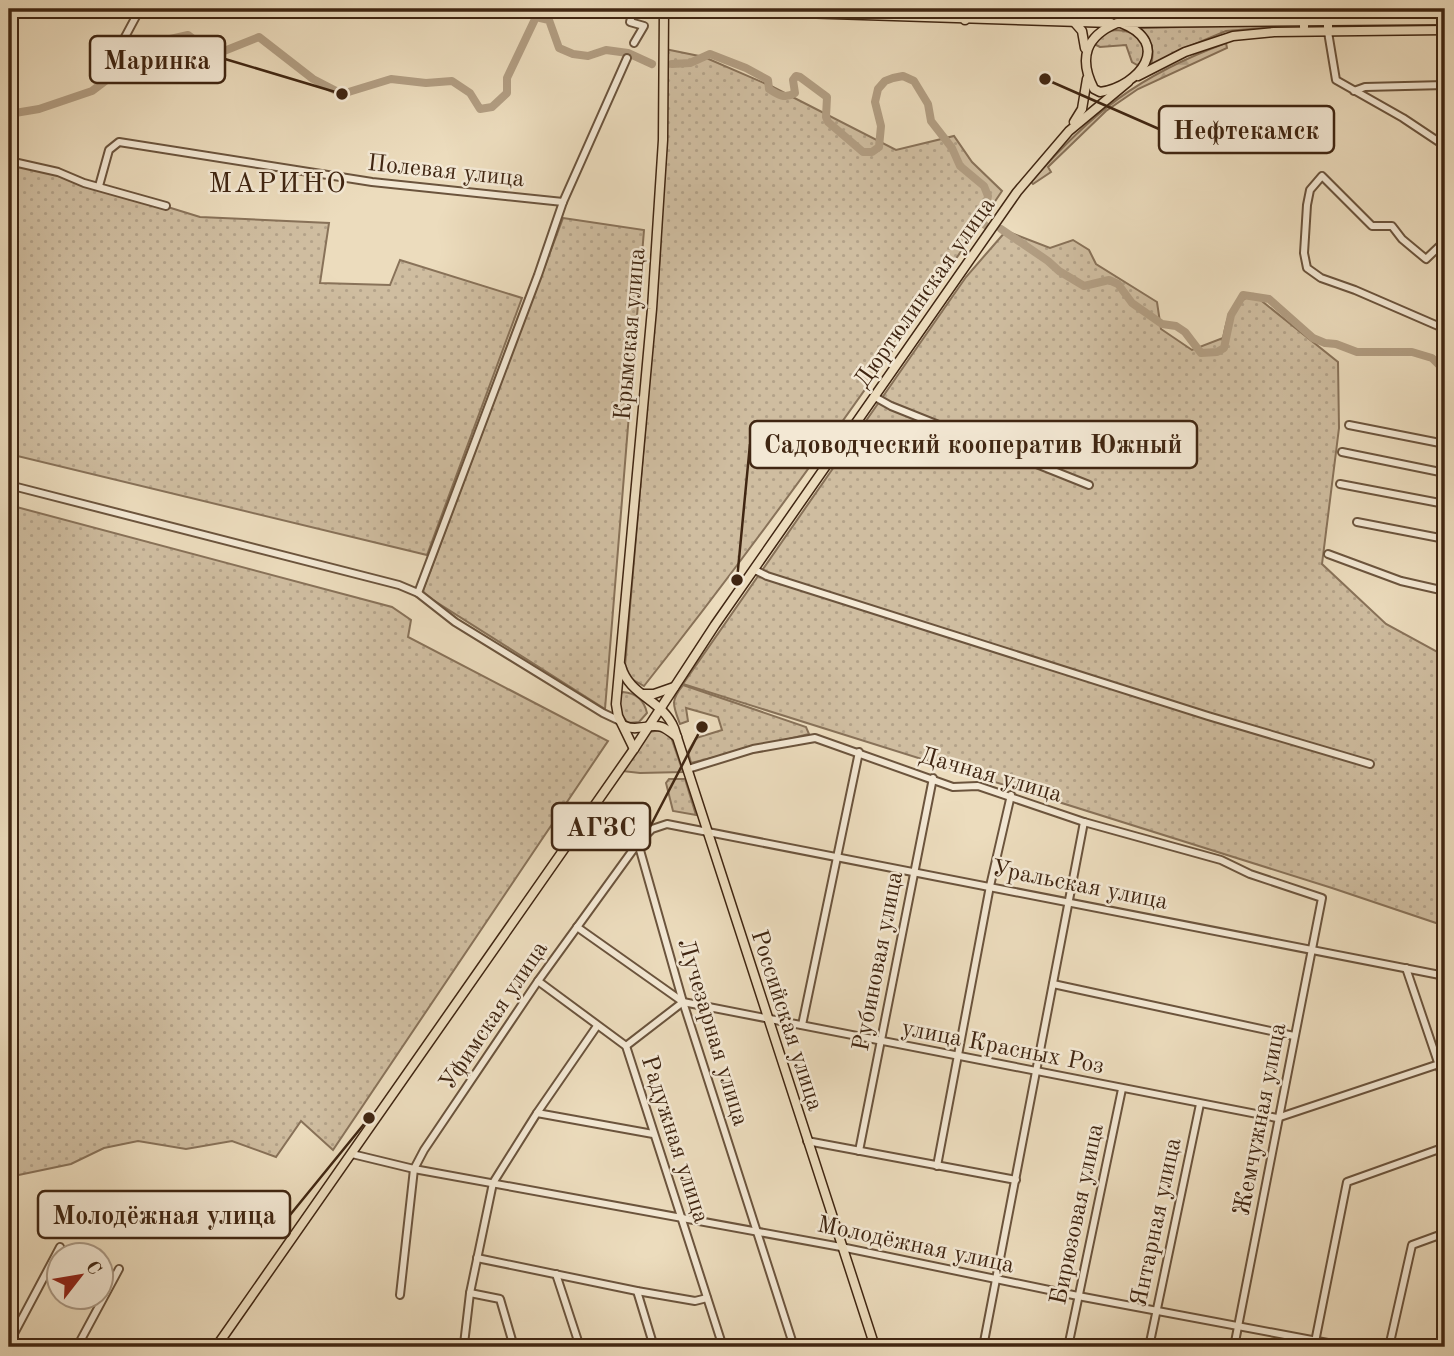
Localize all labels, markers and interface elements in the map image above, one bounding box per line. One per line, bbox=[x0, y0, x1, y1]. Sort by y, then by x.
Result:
callout: Маринка bbox=[90, 36, 225, 83]
text: Маринка bbox=[104, 49, 210, 75]
callout: Нефтекамск bbox=[1159, 106, 1334, 153]
text: Нефтекамск bbox=[1173, 119, 1320, 146]
street label: Полевая улица bbox=[366, 152, 526, 192]
district label: МАРИНО bbox=[208, 171, 348, 199]
street label: Дюртюлинская улица bbox=[851, 193, 1001, 393]
street label: Крымская улица bbox=[611, 247, 651, 422]
callout: Садоводческий кооператив Южный bbox=[750, 421, 1197, 468]
text: Садоводческий кооператив Южный bbox=[764, 433, 1182, 459]
street label: Дачная улица bbox=[916, 744, 1065, 808]
callout: АГЗС bbox=[552, 803, 650, 850]
text: АГЗС bbox=[566, 816, 636, 842]
street label: Уральская улица bbox=[989, 857, 1170, 915]
street label: Рубиновая улица bbox=[850, 869, 908, 1053]
street label: Российская улица bbox=[746, 927, 827, 1114]
street label: Лучезарная улица bbox=[672, 936, 752, 1129]
street label: Уфимская улица bbox=[436, 937, 553, 1095]
street label: улица Красных Роз bbox=[899, 1017, 1106, 1079]
street label: Жемчужная улица bbox=[1230, 1021, 1291, 1218]
street label: Радужная улица bbox=[636, 1053, 713, 1227]
street label: Бирюзовая улица bbox=[1047, 1122, 1109, 1307]
street label: Янтарная улица bbox=[1127, 1135, 1187, 1309]
callout: Молодёжная улица bbox=[38, 1191, 290, 1238]
text: Молодёжная улица bbox=[52, 1204, 276, 1230]
street label: Молодёжная улица bbox=[815, 1213, 1017, 1279]
north arrow bbox=[46, 1240, 116, 1310]
text: С bbox=[81, 1258, 104, 1279]

